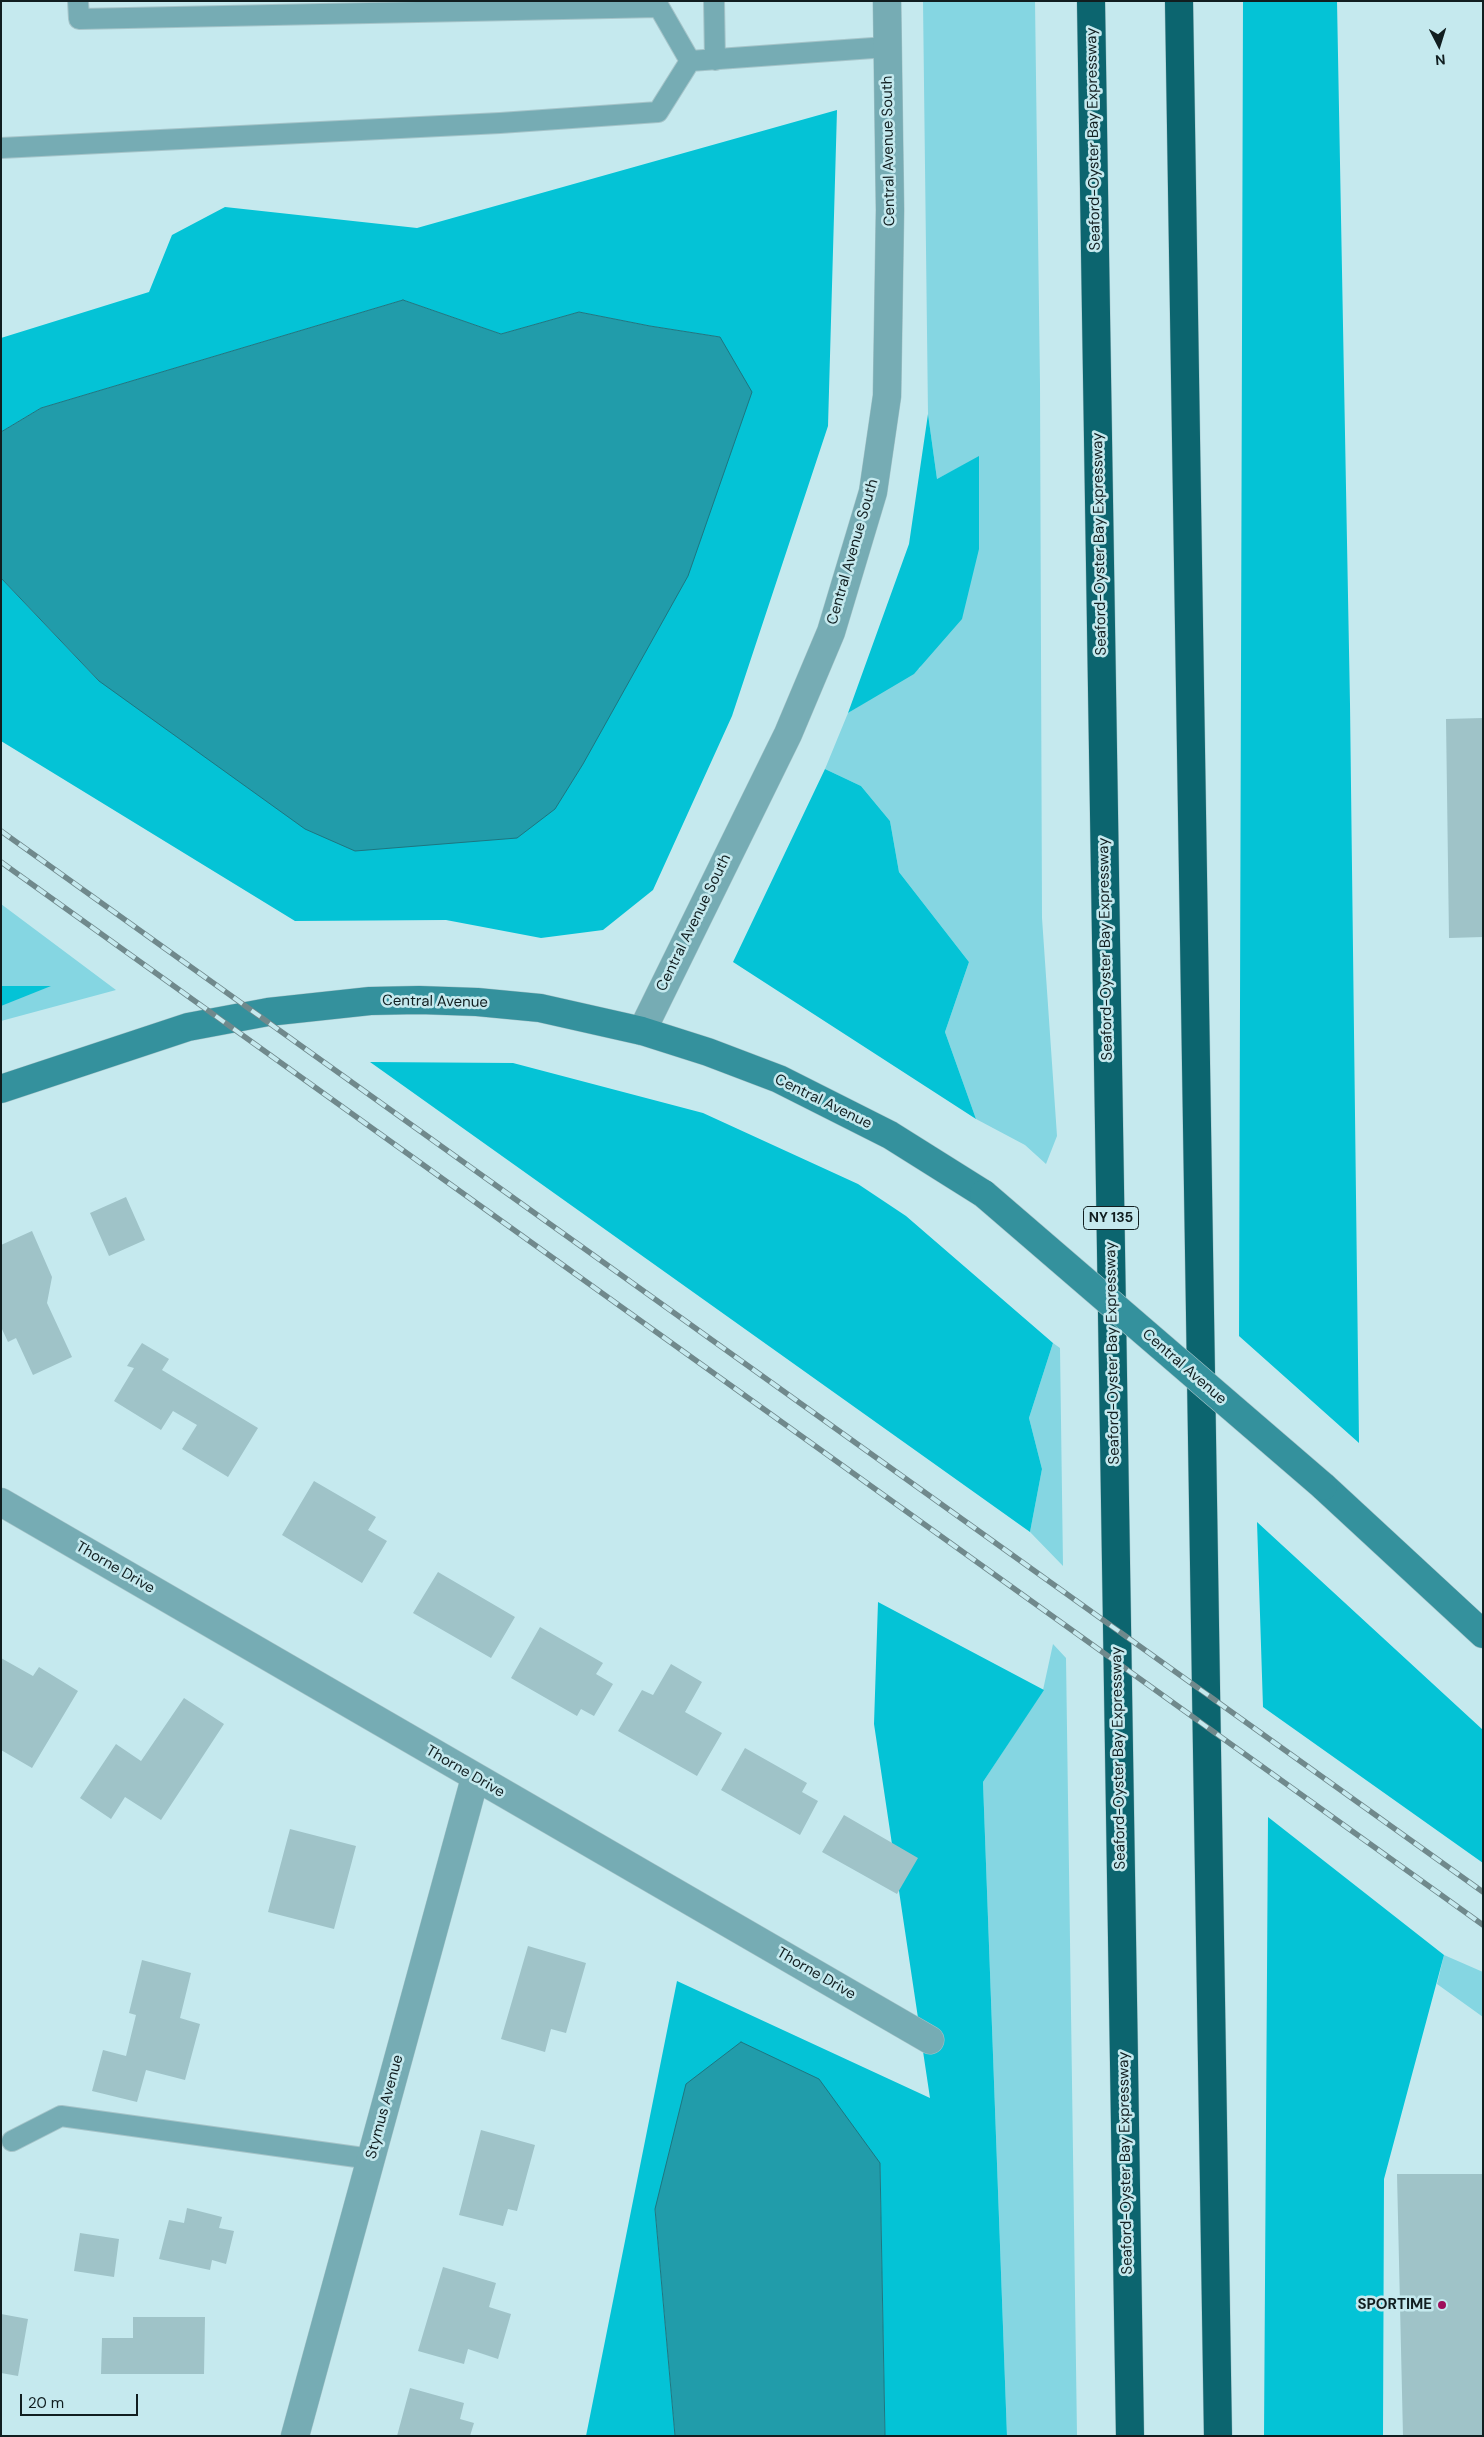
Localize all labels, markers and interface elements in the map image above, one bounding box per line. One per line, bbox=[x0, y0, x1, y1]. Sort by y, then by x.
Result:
north arrow bbox=[1414, 20, 1464, 70]
street label: Seaford-Oyster Bay Expressway bbox=[1083, 27, 1105, 251]
text: N bbox=[1434, 51, 1446, 69]
street label: Central Avenue South bbox=[879, 76, 899, 226]
street label: Seaford-Oyster Bay Expressway bbox=[1089, 432, 1111, 656]
street label: Central Avenue South bbox=[824, 477, 882, 627]
street label: Seaford-Oyster Bay Expressway bbox=[1095, 837, 1117, 1061]
street label: Central Avenue South bbox=[653, 851, 735, 995]
street label: Central Avenue bbox=[382, 992, 488, 1012]
street label: Central Avenue bbox=[772, 1071, 874, 1133]
road number: NY 135 bbox=[1084, 1206, 1138, 1230]
street label: Seaford-Oyster Bay Expressway bbox=[1102, 1241, 1124, 1465]
street label: Central Avenue bbox=[1138, 1326, 1230, 1408]
street label: Thorne Drive bbox=[72, 1538, 158, 1598]
street label: Seaford-Oyster Bay Expressway bbox=[1108, 1646, 1130, 1870]
street label: Thorne Drive bbox=[422, 1742, 508, 1802]
street label: Thorne Drive bbox=[773, 1944, 859, 2004]
street label: Seaford-Oyster Bay Expressway bbox=[1115, 2051, 1137, 2275]
street label: Stymus Avenue bbox=[362, 2053, 408, 2161]
place label: SPORTIME bbox=[1357, 2296, 1432, 2314]
marker: SPORTIME bbox=[1436, 2299, 1448, 2311]
scale bar bbox=[22, 2384, 140, 2416]
text: 20 m bbox=[28, 2393, 64, 2413]

